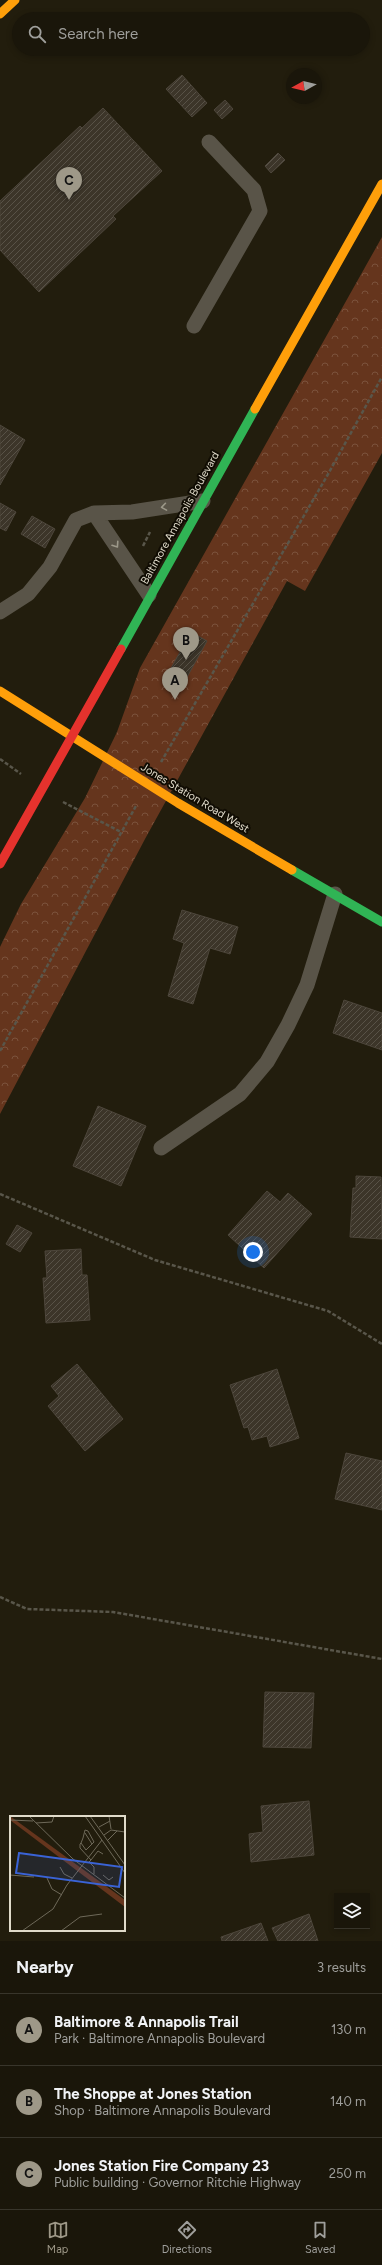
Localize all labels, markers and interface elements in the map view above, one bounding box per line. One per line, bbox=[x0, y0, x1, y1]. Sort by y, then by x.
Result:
search box bbox=[12, 12, 370, 56]
icon: search bbox=[26, 23, 48, 45]
text: Search here bbox=[58, 25, 138, 43]
north arrow bbox=[286, 68, 322, 104]
pin: C bbox=[56, 167, 82, 200]
street label: Baltimore Annapolis Boulevard bbox=[138, 449, 222, 587]
one-way arrow bbox=[161, 502, 167, 511]
one-way arrow bbox=[111, 541, 119, 548]
pin: B bbox=[173, 627, 199, 660]
pin: A bbox=[162, 667, 188, 700]
street label: Jones Station Road West bbox=[139, 761, 251, 835]
your location bbox=[243, 1242, 263, 1262]
inset map bbox=[10, 1816, 125, 1931]
map controls bbox=[334, 1893, 370, 1929]
button: layers bbox=[334, 1893, 370, 1929]
text: Nearby bbox=[16, 1957, 74, 1977]
text: 3 results bbox=[317, 1960, 366, 1975]
text: Baltimore & Annapolis Trail bbox=[54, 2013, 239, 2031]
text: A bbox=[24, 2022, 34, 2037]
text: 130 m bbox=[331, 2022, 366, 2037]
text: Park · Baltimore Annapolis Boulevard bbox=[54, 2031, 265, 2046]
text: The Shoppe at Jones Station bbox=[54, 2085, 252, 2103]
text: B bbox=[25, 2094, 33, 2109]
text: 140 m bbox=[330, 2094, 366, 2109]
text: Shop · Baltimore Annapolis Boulevard bbox=[54, 2103, 271, 2118]
text: Jones Station Fire Company 23 bbox=[54, 2157, 269, 2175]
text: C bbox=[24, 2166, 34, 2181]
text: 250 m bbox=[329, 2166, 366, 2181]
text: Public building · Governor Ritchie Highway bbox=[54, 2175, 301, 2190]
tab: Map bbox=[47, 2219, 69, 2256]
tab: Directions bbox=[162, 2219, 212, 2256]
tab: Saved bbox=[305, 2219, 335, 2256]

